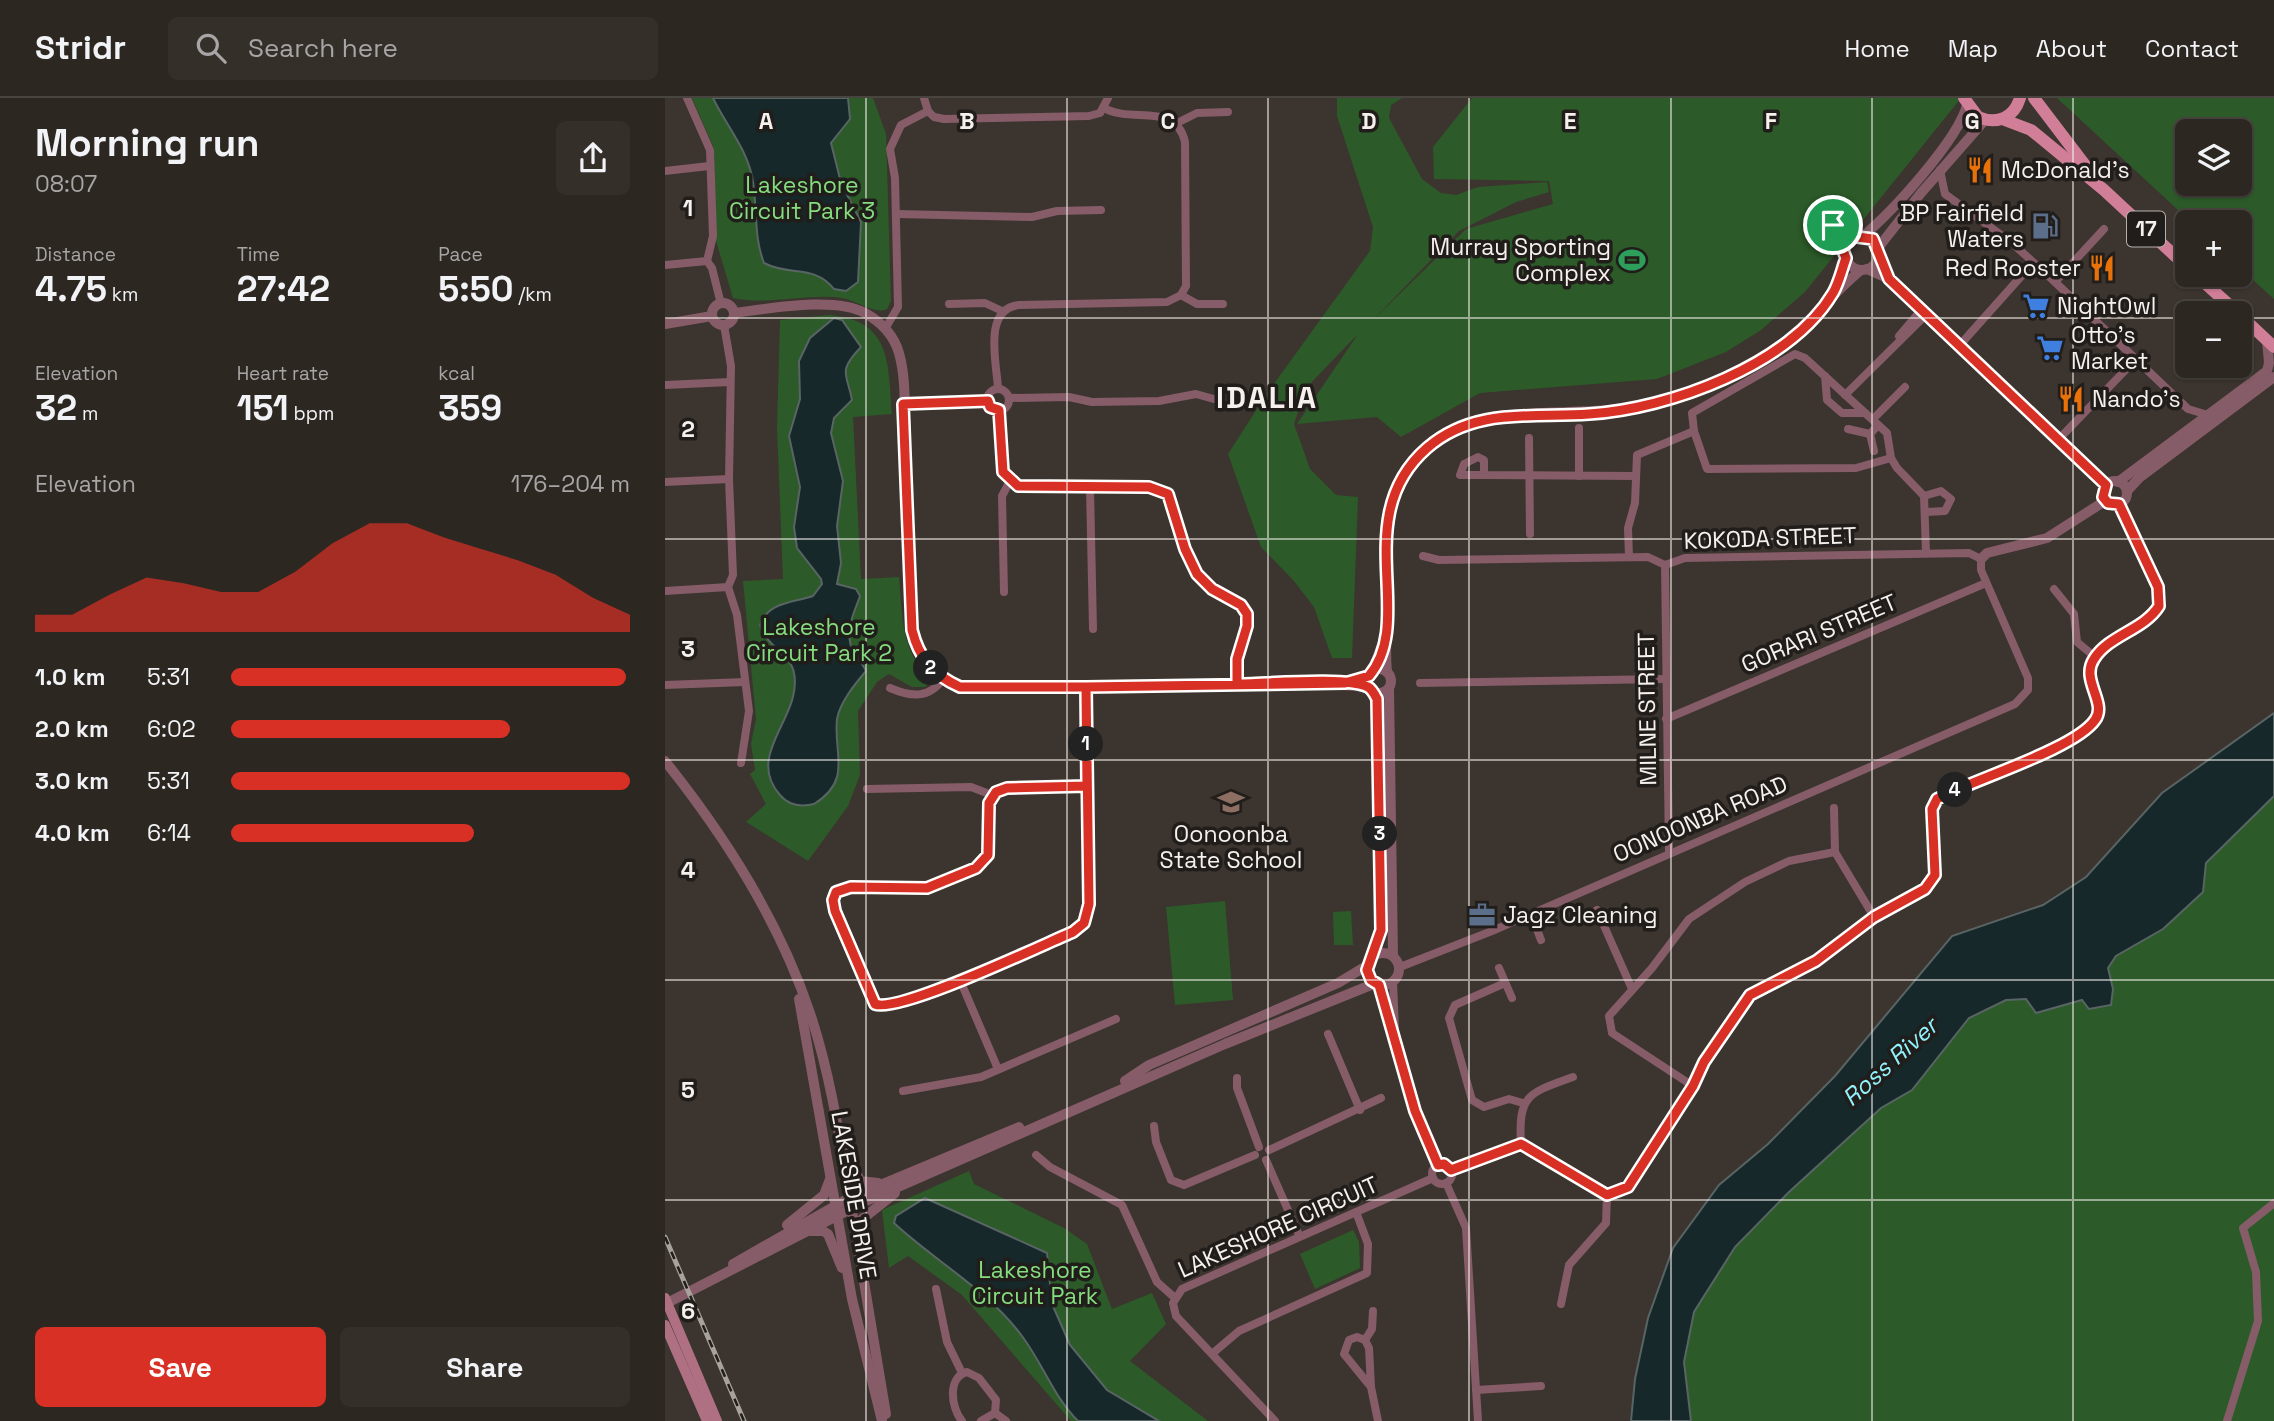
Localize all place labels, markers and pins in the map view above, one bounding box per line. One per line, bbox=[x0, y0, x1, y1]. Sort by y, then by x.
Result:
restaurant icon: McDonald's bbox=[1965, 155, 1995, 185]
place label: McDonald's bbox=[2001, 155, 2130, 185]
pin bbox=[1803, 195, 1863, 255]
place label: BP Fairfield Waters bbox=[1900, 198, 2024, 254]
fuel station icon: BP Fairfield Waters bbox=[2030, 211, 2060, 241]
place label: Murray Sporting Complex bbox=[1430, 232, 1611, 288]
sports icon: Murray Sporting Complex bbox=[1617, 245, 1647, 275]
place label: Red Rooster bbox=[1945, 253, 2081, 283]
restaurant icon: Red Rooster bbox=[2087, 253, 2117, 283]
supermarket icon: NightOwl bbox=[2021, 291, 2051, 321]
place label: NightOwl bbox=[2057, 291, 2156, 321]
place label: Otto’s Market bbox=[2071, 320, 2148, 376]
supermarket icon: Otto’s Market bbox=[2035, 333, 2065, 363]
restaurant icon: Nando's bbox=[2056, 384, 2086, 414]
place label: Nando's bbox=[2092, 384, 2181, 414]
pin: 2 bbox=[913, 650, 949, 686]
pin: 1 bbox=[1069, 726, 1103, 762]
pin: 4 bbox=[1937, 772, 1973, 808]
school or university icon: Oonoonba State School bbox=[1216, 787, 1246, 817]
pin: 3 bbox=[1363, 816, 1397, 852]
place label: Oonoonba State School bbox=[1160, 819, 1302, 875]
office icon: Jagz Cleaning bbox=[1467, 900, 1497, 930]
place label: Jagz Cleaning bbox=[1503, 900, 1658, 930]

